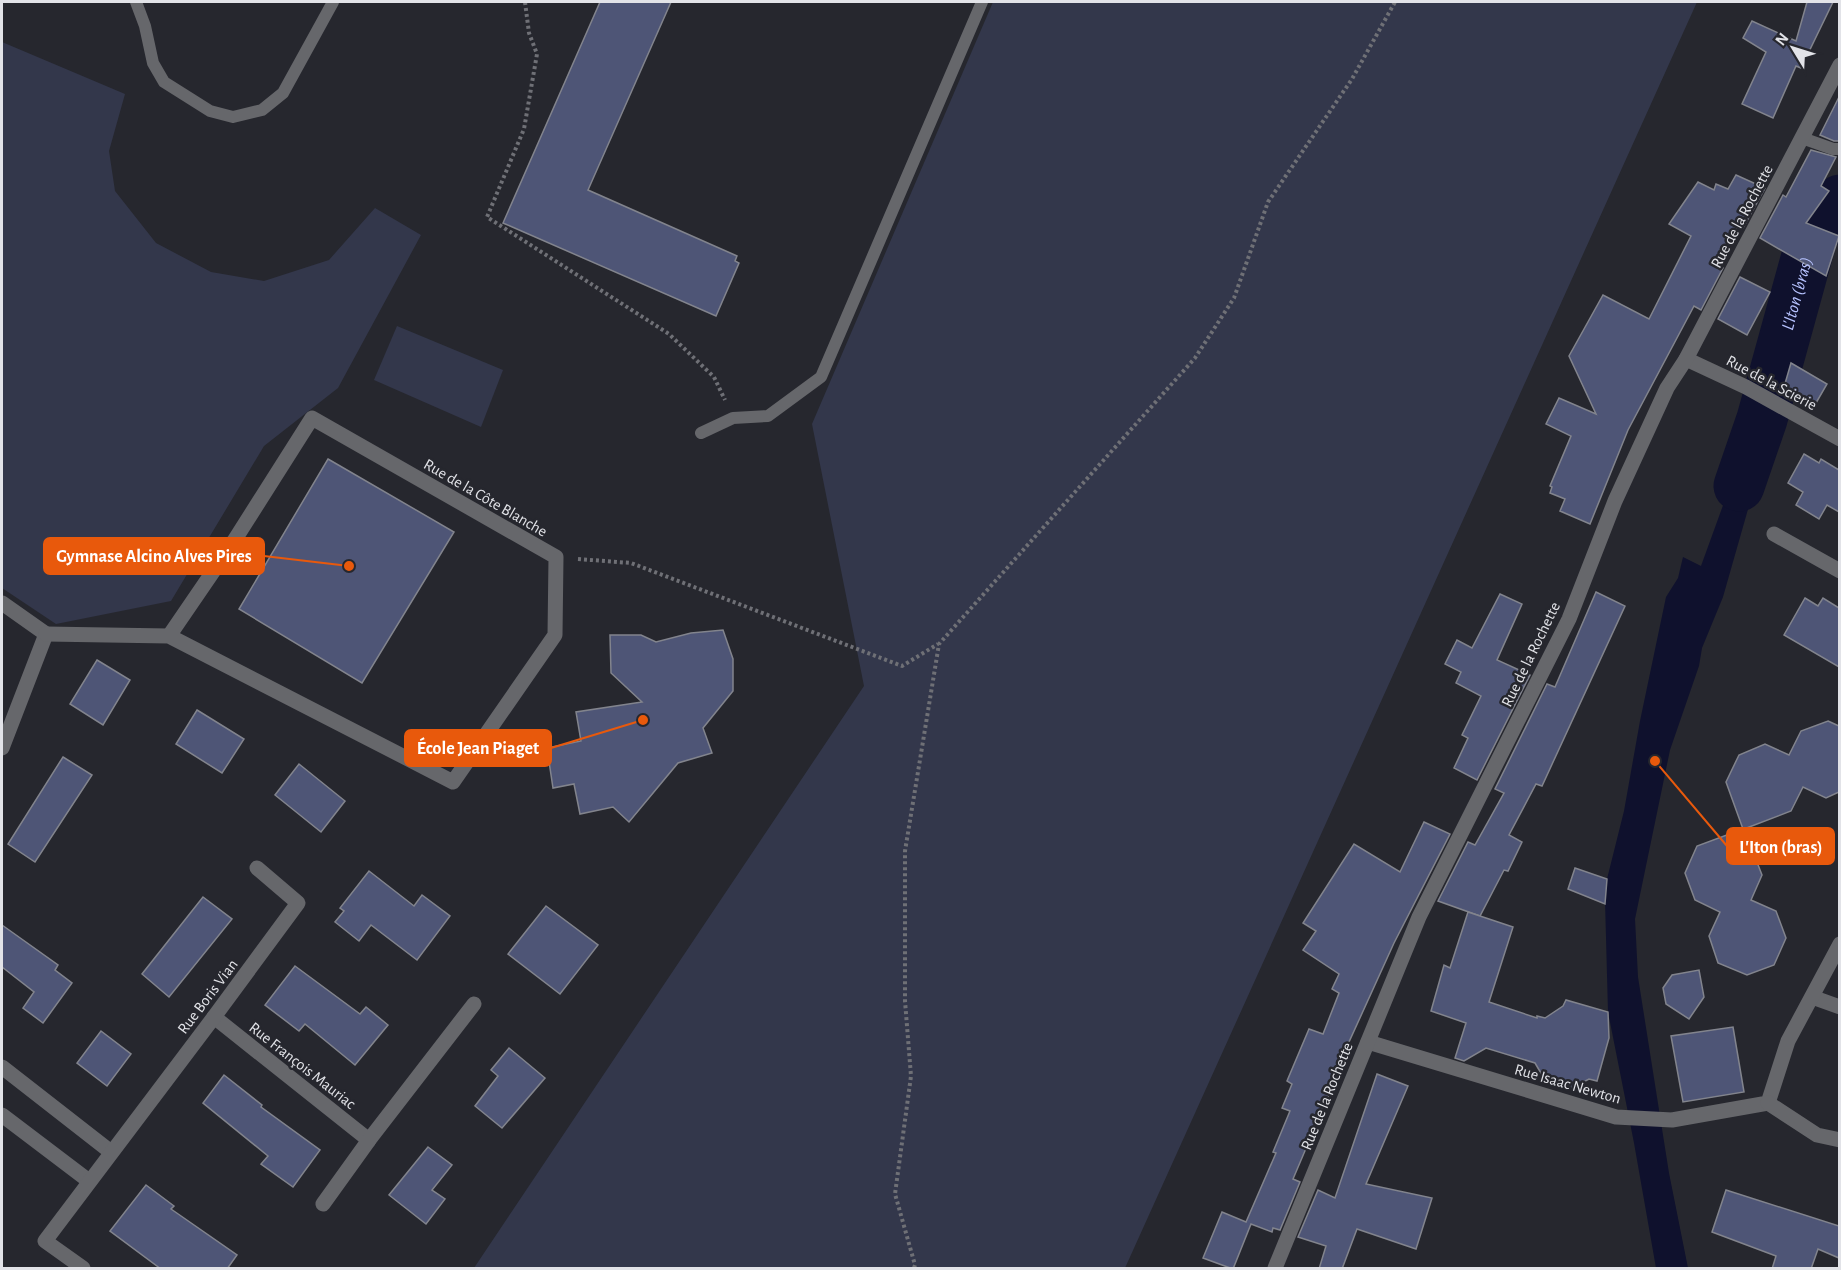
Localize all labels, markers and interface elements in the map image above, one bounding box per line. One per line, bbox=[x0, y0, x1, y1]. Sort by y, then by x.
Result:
north arrow bbox=[1763, 18, 1823, 78]
text: N bbox=[1772, 30, 1792, 49]
street label: Rue de la Rochette bbox=[1708, 162, 1776, 271]
water label: L'Iton (bras) bbox=[1779, 255, 1816, 332]
street label: Rue de la Scierie bbox=[1724, 352, 1819, 413]
street label: Rue de la Côte Blanche bbox=[421, 456, 550, 540]
callout: Gymnase Alcino Alves Pires bbox=[44, 538, 264, 574]
text: Gymnase Alcino Alves Pires bbox=[56, 548, 252, 566]
street label: Rue de la Rochette bbox=[1499, 600, 1563, 709]
callout: École Jean Piaget bbox=[405, 730, 551, 766]
text: École Jean Piaget bbox=[417, 737, 539, 758]
callout: L'Iton (bras) bbox=[1727, 828, 1834, 864]
text: L'Iton (bras) bbox=[1739, 839, 1823, 857]
street label: Rue Boris Vian bbox=[175, 956, 241, 1037]
street label: Rue François Mauriac bbox=[246, 1019, 359, 1112]
street label: Rue de la Rochette bbox=[1298, 1040, 1356, 1152]
street label: Rue Isaac Newton bbox=[1513, 1061, 1623, 1107]

